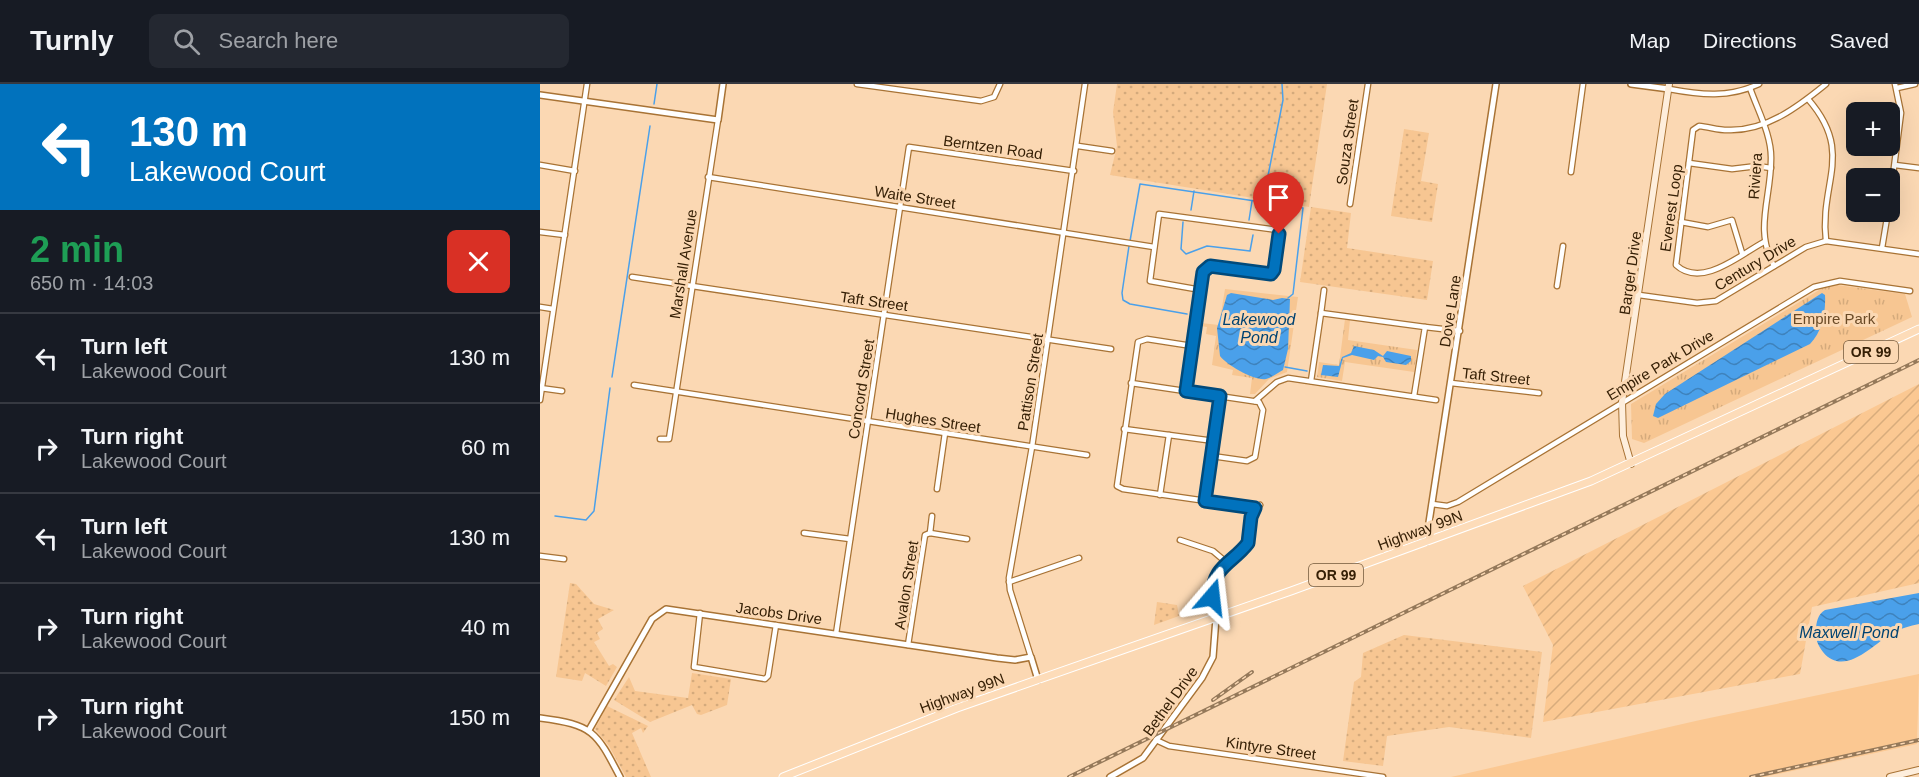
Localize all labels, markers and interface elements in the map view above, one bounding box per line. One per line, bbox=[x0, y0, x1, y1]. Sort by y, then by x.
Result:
search box bbox=[149, 14, 569, 68]
text: Turnly bbox=[30, 25, 113, 56]
icon: search bbox=[170, 25, 203, 58]
text: Search here bbox=[218, 28, 338, 53]
text: Map bbox=[1629, 29, 1670, 52]
text: Directions bbox=[1703, 29, 1796, 52]
text: Saved bbox=[1829, 29, 1889, 52]
street label: Souza Street bbox=[1333, 97, 1362, 186]
map controls bbox=[1846, 102, 1900, 222]
button: + bbox=[1846, 102, 1900, 156]
icon: left bbox=[30, 108, 108, 186]
text: 130 m bbox=[129, 108, 248, 155]
street label: Berntzen Road bbox=[942, 132, 1044, 162]
street label: Riviera bbox=[1745, 151, 1765, 200]
text: Lakewood Court bbox=[129, 157, 326, 187]
street label: Everest Loop bbox=[1656, 163, 1686, 253]
button: − bbox=[1846, 168, 1900, 222]
pin bbox=[1253, 172, 1304, 234]
icon: arrive bbox=[1262, 181, 1295, 214]
street label: Waite Street bbox=[873, 182, 958, 212]
street label: Marshall Avenue bbox=[666, 208, 700, 320]
text: 2 min bbox=[30, 229, 124, 270]
button: close bbox=[447, 230, 510, 293]
street label: Barger Drive bbox=[1616, 230, 1644, 316]
street label: Century Drive bbox=[1711, 232, 1799, 294]
text: 650 m · 14:03 bbox=[30, 272, 153, 294]
street label: Dove Lane bbox=[1436, 274, 1464, 348]
street label: Taft Street bbox=[839, 288, 910, 314]
park label: Empire Park bbox=[1793, 310, 1876, 327]
water label: Lakewood Pond bbox=[1223, 311, 1297, 346]
street label: Empire Park Drive bbox=[1603, 326, 1717, 404]
street label: Pattison Street bbox=[1014, 331, 1046, 432]
text: Turn left bbox=[81, 334, 167, 359]
street label: Concord Street bbox=[845, 337, 877, 440]
road number: OR 99 bbox=[1844, 341, 1898, 363]
icon: left bbox=[30, 342, 63, 375]
text: 130 m bbox=[449, 345, 510, 370]
text: Lakewood Court bbox=[81, 360, 227, 382]
street label: Taft Street bbox=[1461, 364, 1532, 388]
street label: Hughes Street bbox=[884, 404, 983, 436]
text: Turn right bbox=[81, 424, 183, 449]
icon: right bbox=[30, 432, 63, 465]
text: 60 m bbox=[461, 435, 510, 460]
text: Lakewood Court bbox=[81, 450, 227, 472]
street label: Highway 99N bbox=[1375, 507, 1465, 553]
text: Turn left bbox=[81, 514, 167, 539]
icon: left bbox=[30, 522, 63, 555]
text: 130 m bbox=[449, 525, 510, 550]
street label: Avalon Street bbox=[891, 539, 922, 631]
text: Lakewood Court bbox=[81, 540, 227, 562]
road number: OR 99 bbox=[1309, 564, 1363, 586]
position arrow bbox=[1180, 565, 1244, 629]
street label: Jacobs Drive bbox=[735, 599, 823, 627]
text: Turn right bbox=[81, 604, 183, 629]
icon: right bbox=[30, 612, 63, 645]
text: 40 m bbox=[461, 615, 510, 640]
water label: Maxwell Pond bbox=[1799, 624, 1900, 641]
text: Lakewood Court bbox=[81, 630, 227, 652]
street label: Bethel Drive bbox=[1139, 663, 1201, 739]
street label: Highway 99N bbox=[917, 670, 1007, 716]
text: Turn right bbox=[81, 694, 183, 719]
icon: right bbox=[30, 702, 63, 735]
text: 150 m bbox=[449, 705, 510, 730]
text: Lakewood Court bbox=[81, 720, 227, 742]
street label: Kintyre Street bbox=[1225, 733, 1318, 763]

